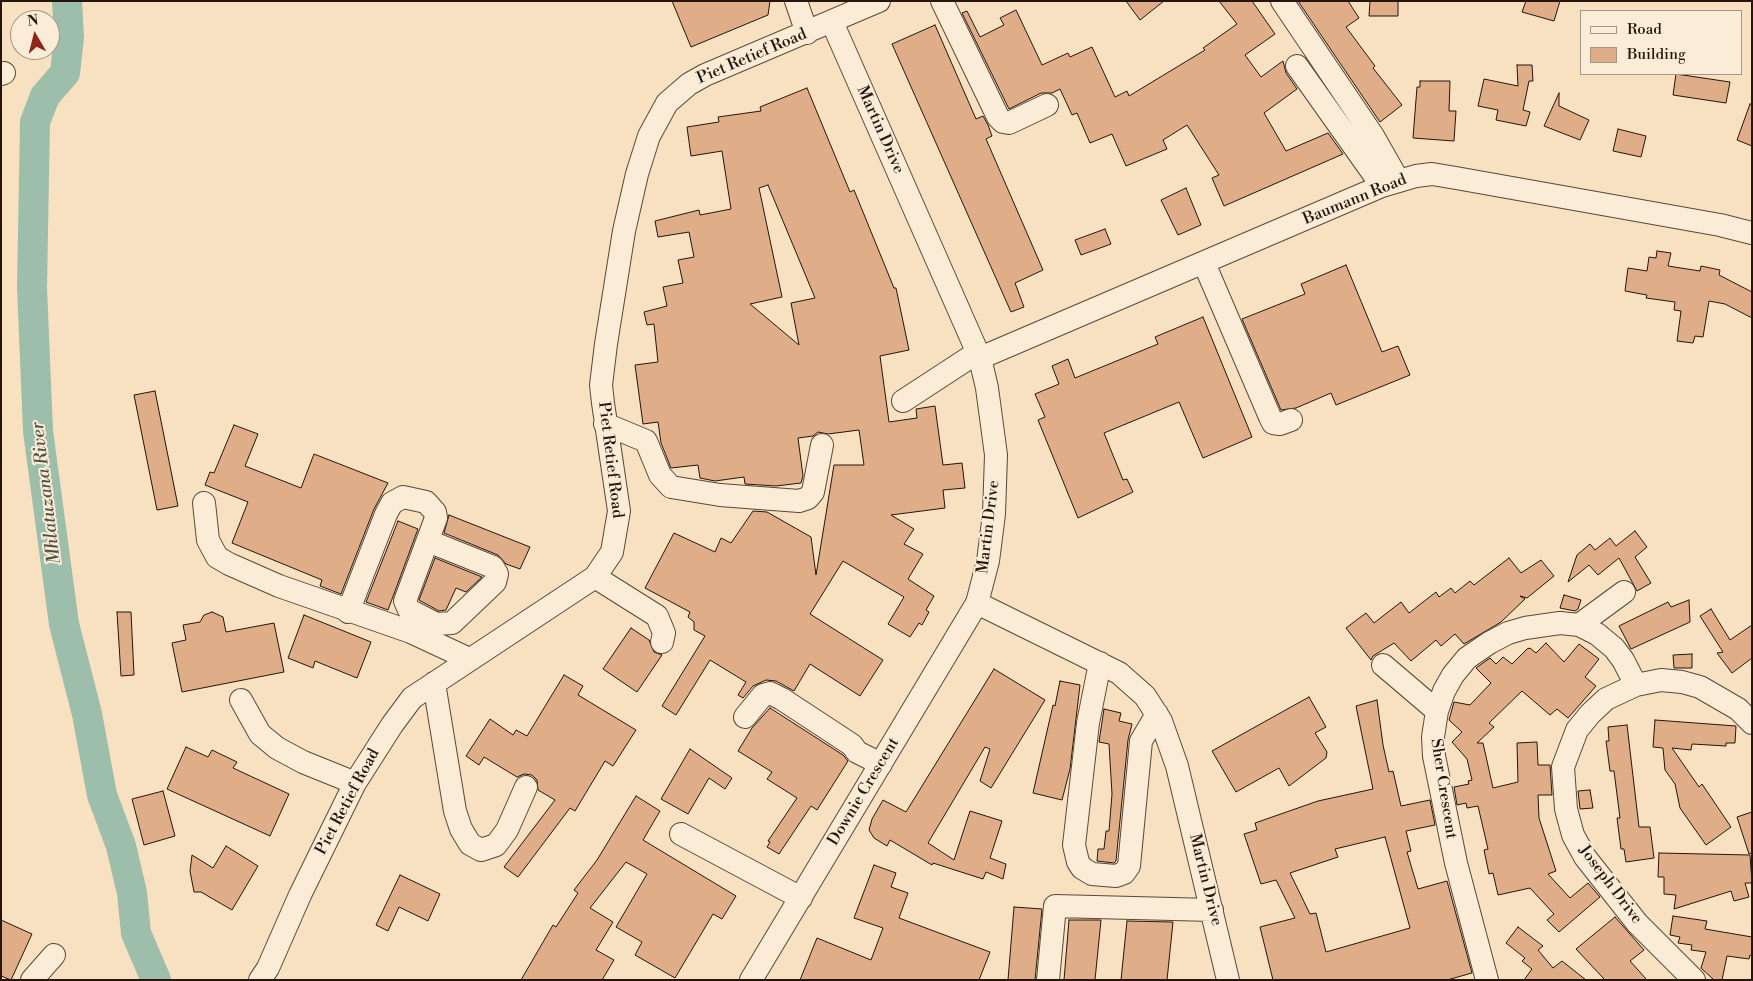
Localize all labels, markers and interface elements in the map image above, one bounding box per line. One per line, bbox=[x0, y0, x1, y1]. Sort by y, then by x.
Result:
north arrow bbox=[10, 10, 60, 60]
legend bbox=[1580, 10, 1743, 75]
text: N bbox=[26, 11, 40, 31]
text: Road bbox=[1627, 20, 1662, 39]
street label: Piet Retief Road bbox=[694, 25, 810, 89]
text: Building bbox=[1627, 45, 1686, 64]
street label: Martin Drive bbox=[852, 83, 908, 177]
street label: Baumann Road bbox=[1300, 170, 1410, 230]
street label: Piet Retief Road bbox=[593, 401, 627, 519]
water label: Mhlatuzana River bbox=[28, 421, 66, 565]
street label: Martin Drive bbox=[974, 479, 1004, 575]
street label: Downie Crescent bbox=[824, 735, 904, 849]
street label: Sher Crescent bbox=[1426, 738, 1460, 840]
street label: Piet Retief Road bbox=[312, 746, 384, 858]
street label: Martin Drive bbox=[1184, 832, 1226, 928]
street label: Joseph Drive bbox=[1574, 842, 1646, 928]

